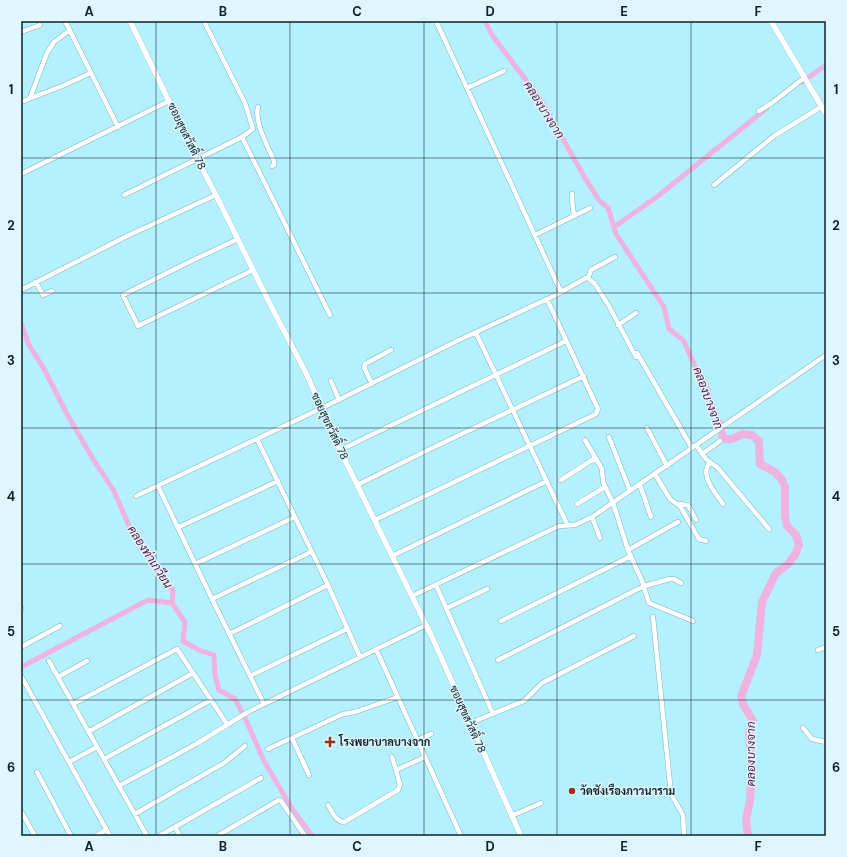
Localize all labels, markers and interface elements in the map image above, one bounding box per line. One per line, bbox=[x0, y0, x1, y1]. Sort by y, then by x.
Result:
text: A bbox=[84, 3, 94, 20]
text: B bbox=[219, 3, 227, 20]
text: C bbox=[352, 3, 362, 20]
text: D bbox=[485, 3, 495, 20]
text: E bbox=[620, 3, 628, 20]
text: F bbox=[754, 3, 762, 20]
water label: คลองบางจาก bbox=[520, 78, 568, 142]
text: 1 bbox=[9, 81, 13, 98]
text: 1 bbox=[834, 81, 838, 98]
street label: ซอยสุขสวัสดิ์ 78 bbox=[163, 98, 213, 173]
text: 2 bbox=[7, 217, 15, 234]
text: 2 bbox=[832, 217, 840, 234]
text: 3 bbox=[7, 352, 15, 369]
text: 3 bbox=[832, 352, 840, 369]
water label: คลองบางจาก bbox=[689, 365, 727, 431]
street label: ซอยสุขสวัสดิ์ 78 bbox=[306, 388, 356, 463]
text: 4 bbox=[7, 488, 15, 505]
text: 4 bbox=[832, 488, 840, 505]
water label: คลองท่าเกวียน bbox=[124, 523, 176, 592]
text: 5 bbox=[7, 623, 15, 640]
text: 5 bbox=[832, 623, 840, 640]
street label: ซอยสุขสวัสดิ์ 78 bbox=[445, 681, 493, 756]
water label: คลองบางจาก bbox=[743, 721, 759, 787]
place label: โรงพยาบาลบางจาก bbox=[338, 734, 430, 749]
marker: โรงพยาบาลบางจาก bbox=[324, 736, 336, 748]
text: 6 bbox=[7, 759, 15, 776]
text: 6 bbox=[832, 759, 840, 776]
place label: วัดชังเรืองภาวนาราม bbox=[580, 783, 675, 798]
marker: วัดชังเรืองภาวนาราม bbox=[567, 786, 577, 796]
text: A bbox=[84, 838, 94, 855]
text: B bbox=[219, 838, 227, 855]
text: C bbox=[352, 838, 362, 855]
text: D bbox=[485, 838, 495, 855]
text: E bbox=[620, 838, 628, 855]
text: F bbox=[754, 838, 762, 855]

